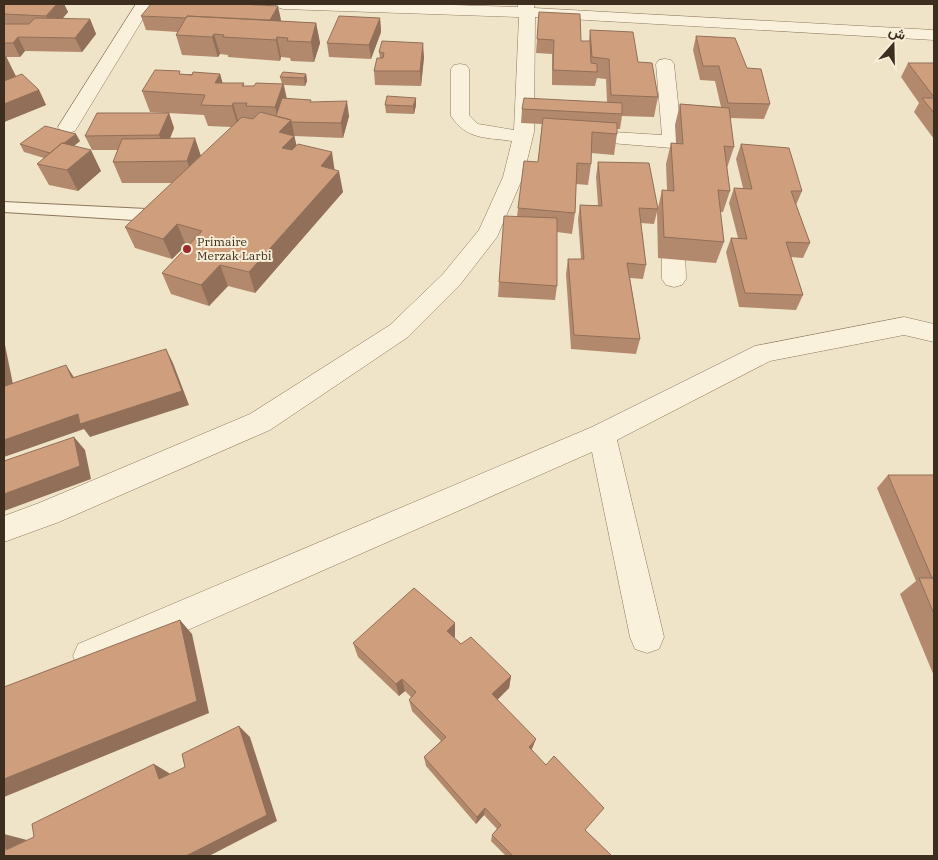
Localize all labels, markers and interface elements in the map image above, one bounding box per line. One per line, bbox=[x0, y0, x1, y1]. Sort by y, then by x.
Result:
north arrow bbox=[868, 20, 918, 70]
text: ش bbox=[886, 21, 909, 44]
place label: Primaire Merzak Larbi bbox=[197, 234, 272, 263]
marker: Primaire Merzak Larbi bbox=[181, 243, 193, 255]

